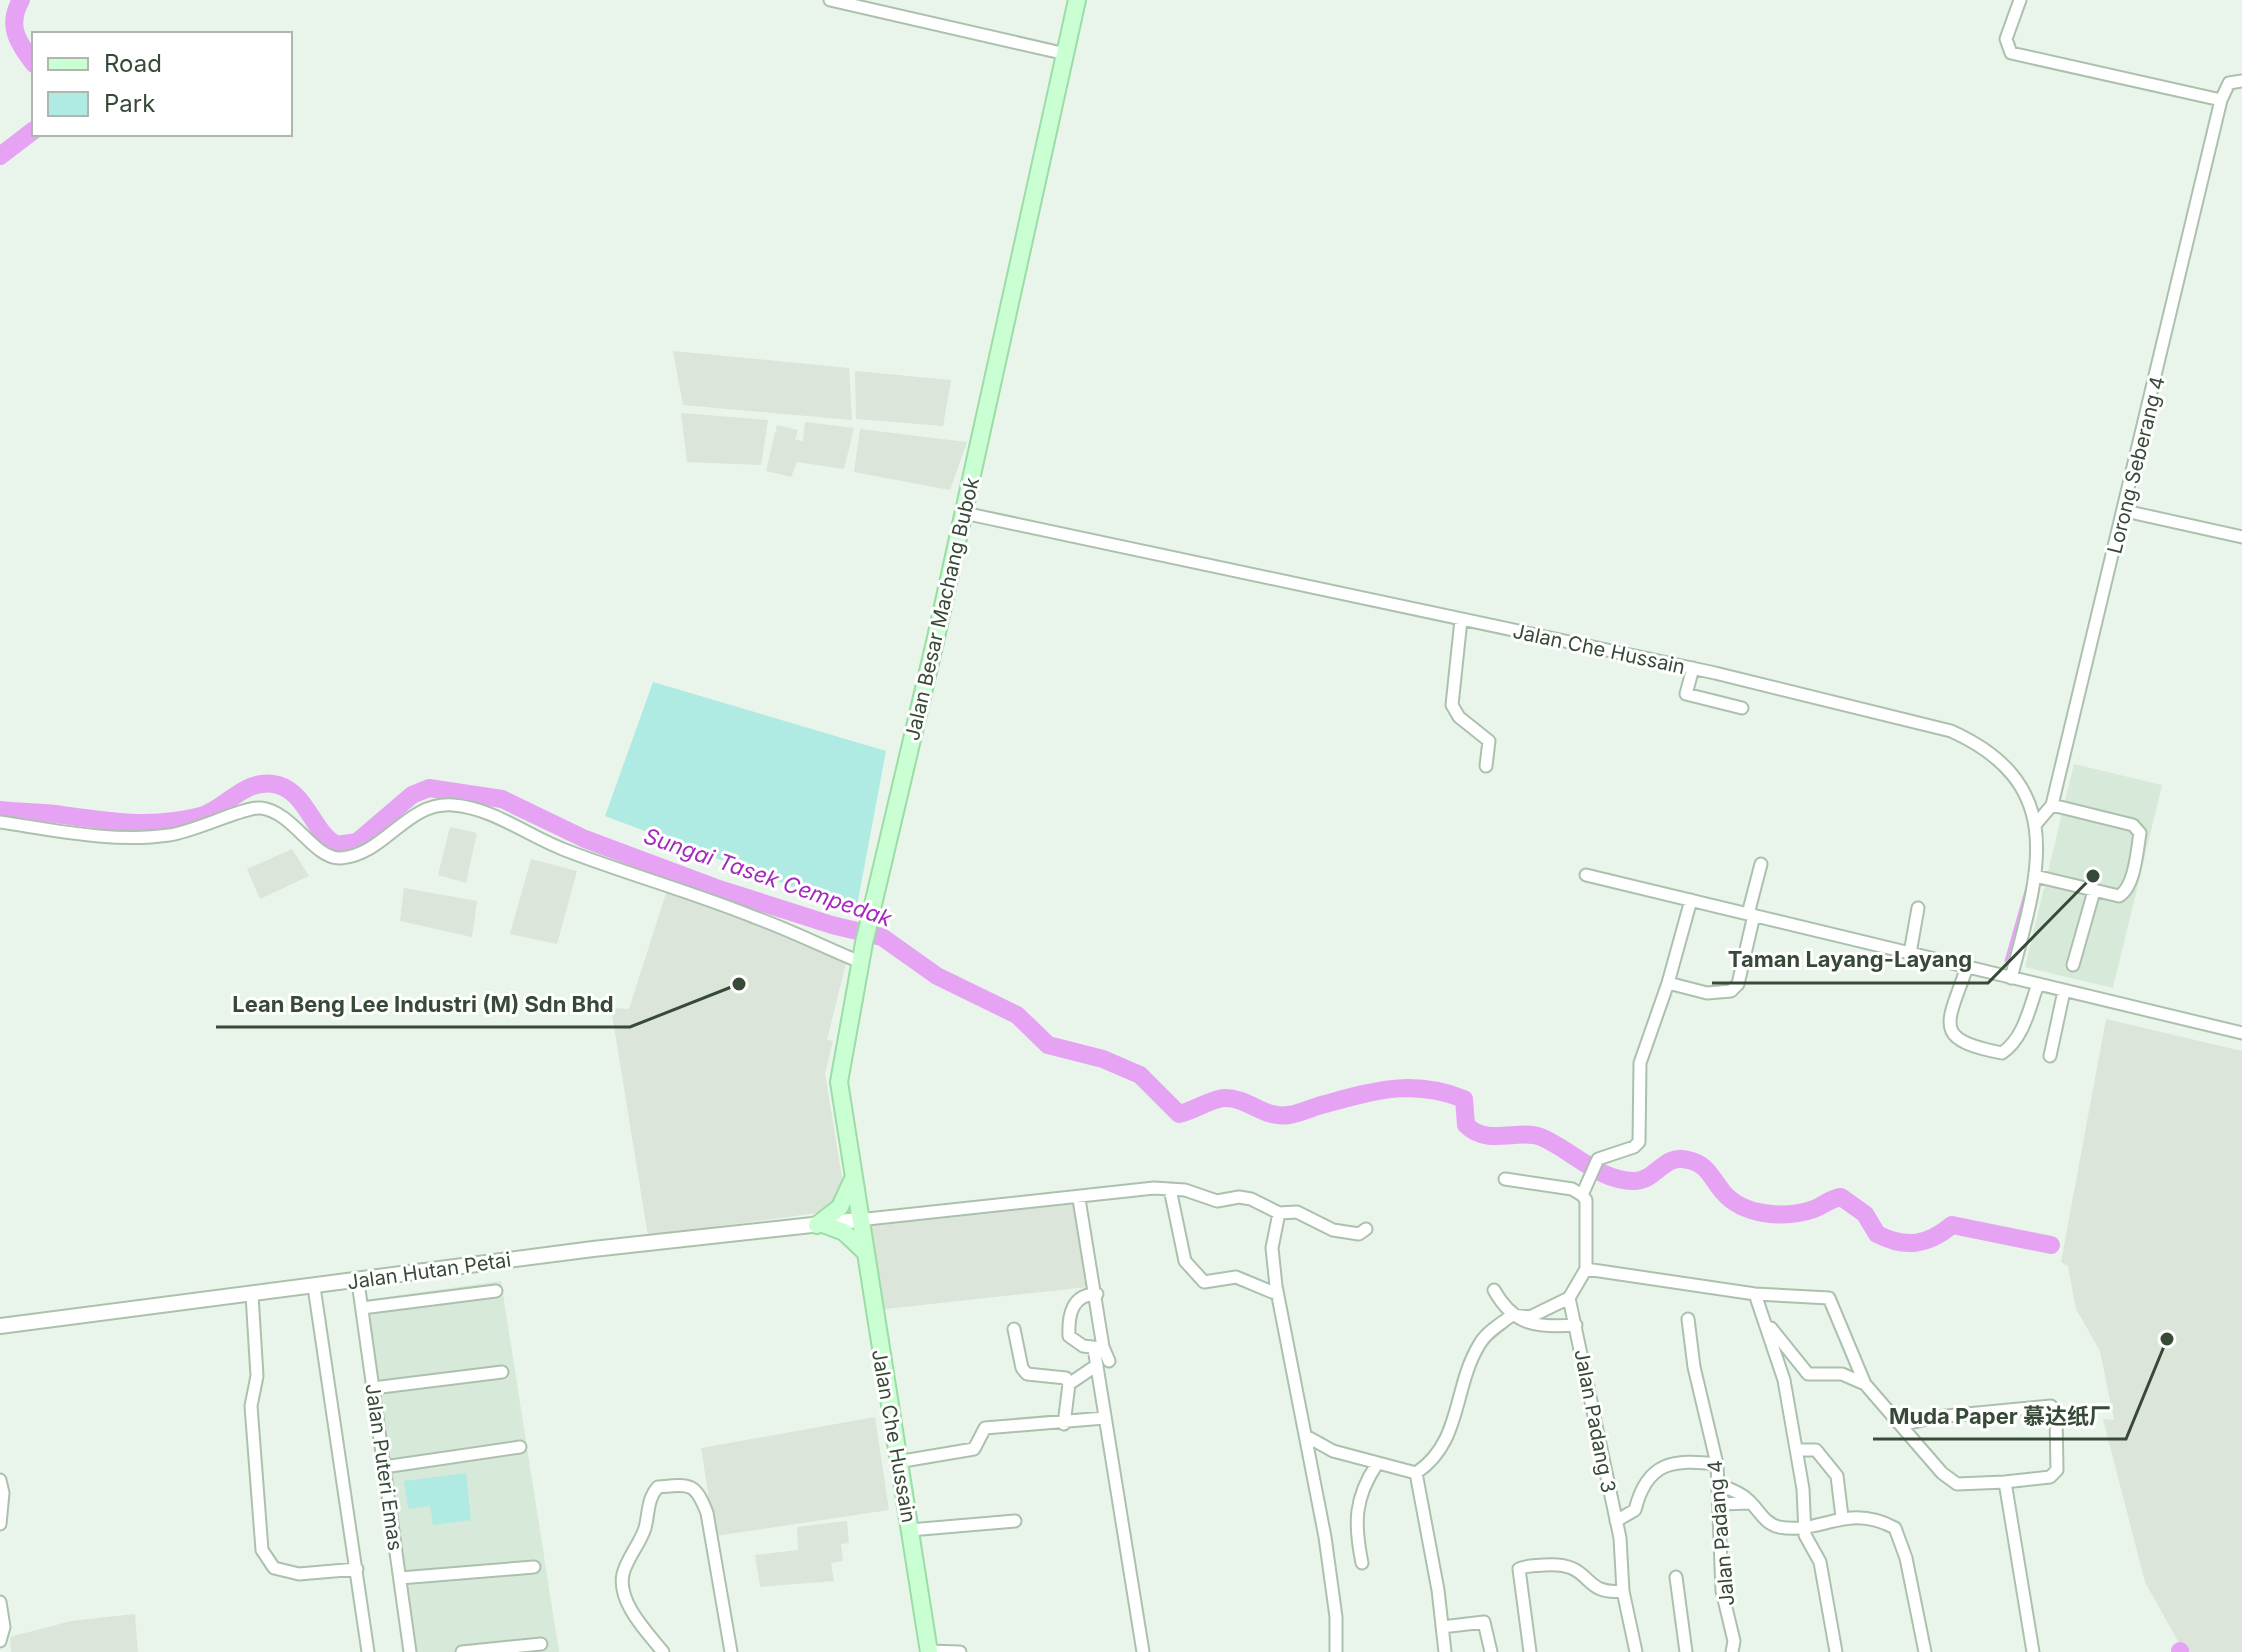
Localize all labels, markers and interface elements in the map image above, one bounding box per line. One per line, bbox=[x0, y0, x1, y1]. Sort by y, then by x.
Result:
legend bbox=[32, 32, 292, 136]
text: Road bbox=[104, 49, 162, 78]
text: Park bbox=[104, 89, 155, 118]
street label: Lorong Seberang 4 bbox=[2102, 374, 2170, 556]
street label: Jalan Besar Machang Bubok bbox=[900, 475, 984, 743]
street label: Jalan Che Hussain bbox=[1511, 619, 1687, 679]
water label: Sungai Tasek Cempedak bbox=[641, 822, 896, 932]
callout: Taman Layang-Layang bbox=[1712, 937, 1988, 983]
text: Taman Layang-Layang bbox=[1728, 946, 1972, 972]
callout: Lean Beng Lee Industri (M) Sdn Bhd bbox=[216, 981, 630, 1027]
text: Lean Beng Lee Industri (M) Sdn Bhd bbox=[232, 991, 614, 1017]
street label: Jalan Hutan Petai bbox=[346, 1248, 512, 1294]
street label: Jalan Che Hussain bbox=[867, 1347, 921, 1525]
street label: Jalan Padang 3 bbox=[1569, 1347, 1621, 1495]
street label: Jalan Puteri Emas bbox=[360, 1382, 408, 1552]
callout: Muda Paper 慕达纸厂 bbox=[1873, 1393, 2126, 1439]
text: Muda Paper 慕达纸厂 bbox=[1889, 1403, 2111, 1429]
street label: Jalan Padang 4 bbox=[1703, 1459, 1739, 1607]

